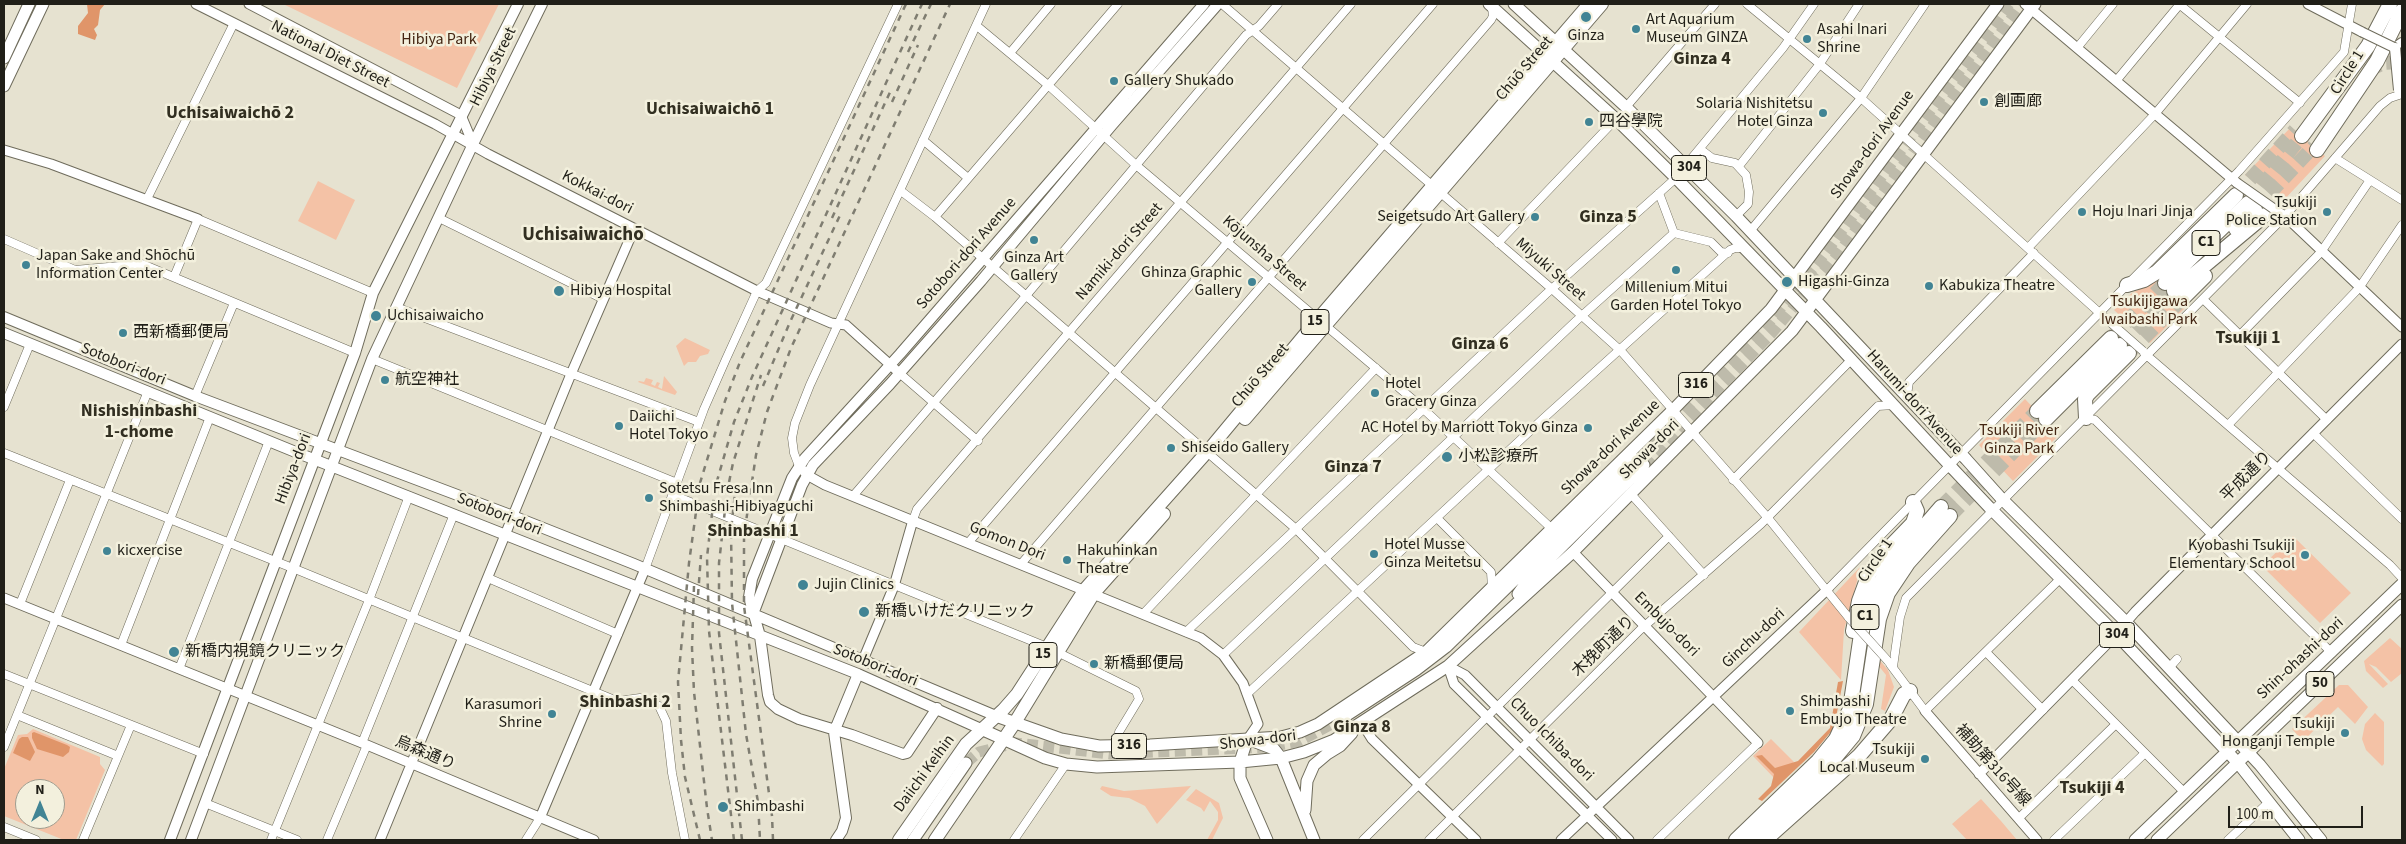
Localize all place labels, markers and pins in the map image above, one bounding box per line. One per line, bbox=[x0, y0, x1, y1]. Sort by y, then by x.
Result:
marker: Ginza bbox=[1579, 10, 1593, 24]
place label: Art Aquarium Museum GINZA bbox=[1646, 10, 1748, 48]
place label: Asahi Inari Shrine bbox=[1817, 20, 1887, 58]
marker: Art Aquarium Museum GINZA bbox=[1630, 23, 1642, 35]
place label: Ginza bbox=[1567, 26, 1605, 46]
marker: Asahi Inari Shrine bbox=[1801, 33, 1813, 45]
place label: Gallery Shukado bbox=[1124, 71, 1234, 91]
marker: Gallery Shukado bbox=[1108, 75, 1120, 87]
place label: 創画廊 bbox=[1994, 92, 2042, 112]
place label: Solaria Nishitetsu Hotel Ginza bbox=[1696, 94, 1813, 132]
marker: 創画廊 bbox=[1978, 96, 1990, 108]
marker: Solaria Nishitetsu Hotel Ginza bbox=[1817, 107, 1829, 119]
place label: 四谷學院 bbox=[1599, 112, 1663, 132]
marker: 四谷學院 bbox=[1583, 116, 1595, 128]
place label: Tsukiji Police Station bbox=[2226, 193, 2317, 231]
place label: Hoju Inari Jinja bbox=[2092, 202, 2193, 222]
marker: Hoju Inari Jinja bbox=[2076, 206, 2088, 218]
marker: Tsukiji Police Station bbox=[2321, 206, 2333, 218]
place label: Seigetsudo Art Gallery bbox=[1377, 207, 1525, 227]
marker: Seigetsudo Art Gallery bbox=[1529, 211, 1541, 223]
marker: Ginza Art Gallery bbox=[1028, 234, 1040, 246]
place label: Japan Sake and Shōchū Information Center bbox=[36, 246, 195, 284]
place label: Ginza Art Gallery bbox=[1004, 248, 1064, 286]
marker: Japan Sake and Shōchū Information Center bbox=[20, 259, 32, 271]
place label: Ghinza Graphic Gallery bbox=[1141, 263, 1242, 301]
marker: Millenium Mitui Garden Hotel Tokyo bbox=[1670, 264, 1682, 276]
place label: Higashi-Ginza bbox=[1798, 272, 1890, 292]
marker: Higashi-Ginza bbox=[1780, 275, 1794, 289]
marker: Ghinza Graphic Gallery bbox=[1246, 276, 1258, 288]
place label: Kabukiza Theatre bbox=[1939, 276, 2055, 296]
place label: Millenium Mitui Garden Hotel Tokyo bbox=[1610, 278, 1742, 316]
marker: Kabukiza Theatre bbox=[1923, 280, 1935, 292]
place label: Hibiya Hospital bbox=[570, 281, 671, 301]
marker: Hibiya Hospital bbox=[552, 284, 566, 298]
place label: Uchisaiwaicho bbox=[387, 306, 484, 326]
marker: Uchisaiwaicho bbox=[369, 309, 383, 323]
place label: 西新橋郵便局 bbox=[133, 323, 229, 343]
marker: 西新橋郵便局 bbox=[117, 327, 129, 339]
place label: 航空神社 bbox=[395, 370, 459, 390]
marker: 航空神社 bbox=[379, 374, 391, 386]
place label: Hotel Gracery Ginza bbox=[1385, 374, 1477, 412]
marker: Hotel Gracery Ginza bbox=[1369, 387, 1381, 399]
place label: Daiichi Hotel Tokyo bbox=[629, 407, 708, 445]
place label: AC Hotel by Marriott Tokyo Ginza bbox=[1361, 418, 1578, 438]
marker: Daiichi Hotel Tokyo bbox=[613, 420, 625, 432]
marker: AC Hotel by Marriott Tokyo Ginza bbox=[1582, 422, 1594, 434]
place label: Shiseido Gallery bbox=[1181, 438, 1289, 458]
marker: Shiseido Gallery bbox=[1165, 442, 1177, 454]
place label: 小松診療所 bbox=[1458, 447, 1538, 467]
marker: 小松診療所 bbox=[1440, 450, 1454, 464]
place label: Sotetsu Fresa Inn Shimbashi-Hibiyaguchi bbox=[659, 479, 814, 517]
marker: Sotetsu Fresa Inn Shimbashi-Hibiyaguchi bbox=[643, 492, 655, 504]
place label: Hotel Musse Ginza Meitetsu bbox=[1384, 535, 1481, 573]
place label: Kyobashi Tsukiji Elementary School bbox=[2169, 536, 2295, 574]
place label: kicxercise bbox=[117, 541, 182, 561]
place label: Hakuhinkan Theatre bbox=[1077, 541, 1158, 579]
marker: kicxercise bbox=[101, 545, 113, 557]
marker: Hotel Musse Ginza Meitetsu bbox=[1368, 548, 1380, 560]
marker: Kyobashi Tsukiji Elementary School bbox=[2299, 549, 2311, 561]
marker: Hakuhinkan Theatre bbox=[1061, 554, 1073, 566]
place label: Jujin Clinics bbox=[814, 575, 894, 595]
marker: Jujin Clinics bbox=[796, 578, 810, 592]
place label: 新橋いけだクリニック bbox=[875, 602, 1035, 622]
marker: 新橋いけだクリニック bbox=[857, 605, 871, 619]
place label: 新橋内視鏡クリニック bbox=[185, 642, 345, 662]
marker: 新橋内視鏡クリニック bbox=[167, 645, 181, 659]
place label: 新橋郵便局 bbox=[1104, 654, 1184, 674]
marker: 新橋郵便局 bbox=[1088, 658, 1100, 670]
place label: Shimbashi Embujo Theatre bbox=[1800, 692, 1907, 730]
place label: Karasumori Shrine bbox=[465, 695, 542, 733]
marker: Shimbashi Embujo Theatre bbox=[1784, 705, 1796, 717]
marker: Karasumori Shrine bbox=[546, 708, 558, 720]
place label: Tsukiji Honganji Temple bbox=[2222, 714, 2335, 752]
marker: Tsukiji Honganji Temple bbox=[2339, 727, 2351, 739]
place label: Tsukiji Local Museum bbox=[1819, 740, 1915, 778]
marker: Tsukiji Local Museum bbox=[1919, 753, 1931, 765]
place label: Shimbashi bbox=[734, 797, 804, 817]
marker: Shimbashi bbox=[716, 800, 730, 814]

